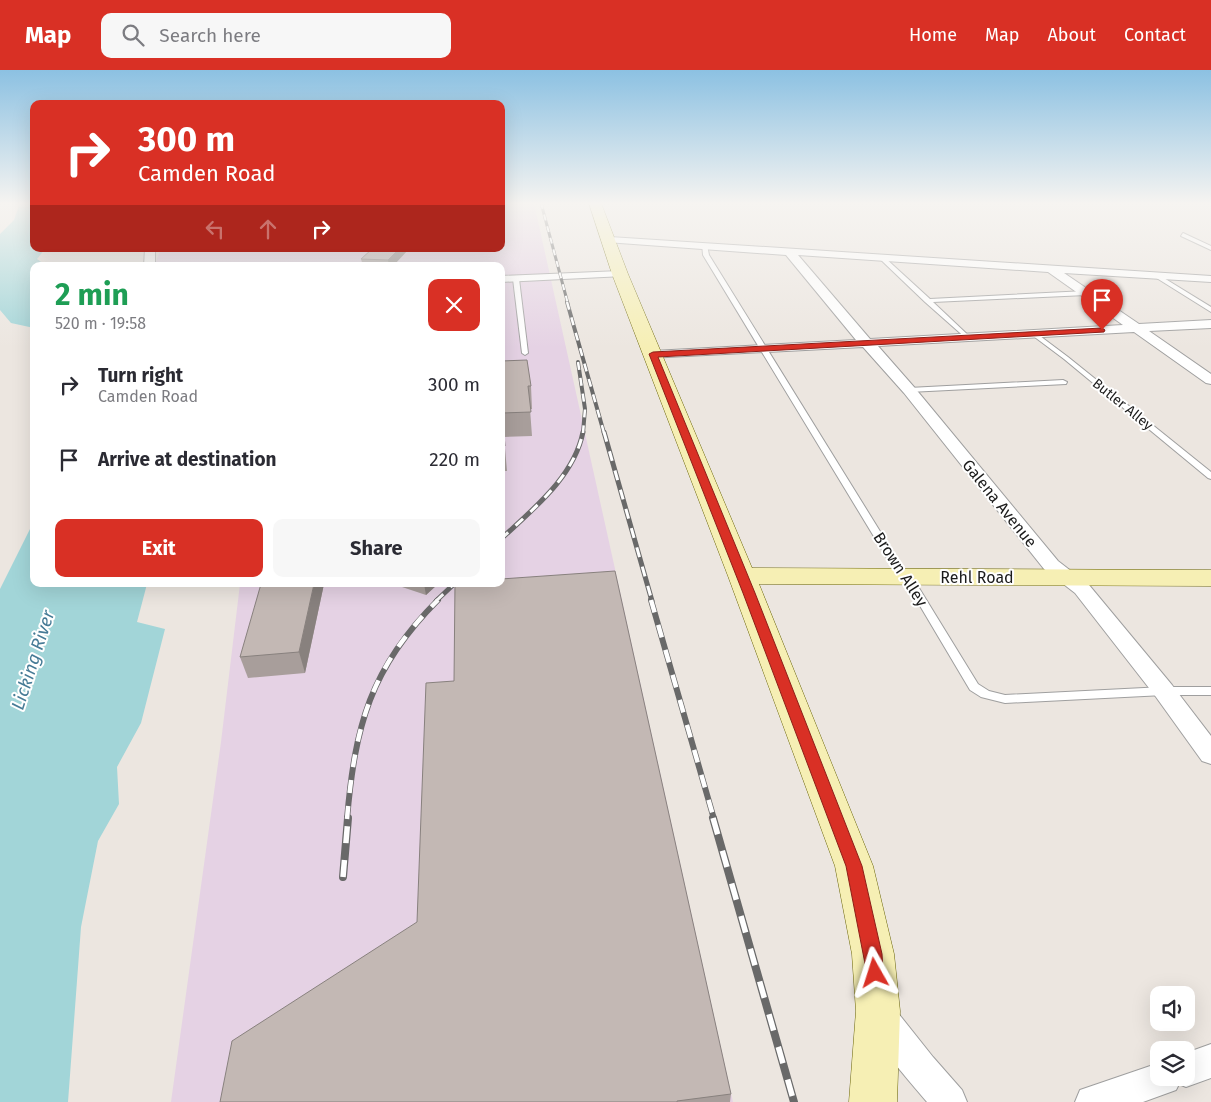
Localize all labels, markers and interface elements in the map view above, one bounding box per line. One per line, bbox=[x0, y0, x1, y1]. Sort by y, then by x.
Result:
search box bbox=[101, 13, 451, 58]
text: Map bbox=[25, 21, 71, 49]
icon: search bbox=[119, 21, 147, 49]
text: Search here bbox=[159, 24, 261, 47]
text: Home bbox=[909, 24, 957, 46]
text: Map bbox=[985, 24, 1019, 46]
text: About bbox=[1047, 24, 1096, 46]
text: Contact bbox=[1124, 24, 1186, 46]
text: 300 m bbox=[138, 118, 235, 160]
icon: right bbox=[55, 120, 120, 185]
text: Camden Road bbox=[138, 160, 276, 187]
icon: left bbox=[201, 215, 229, 243]
icon: ahead bbox=[254, 215, 282, 243]
icon: right bbox=[307, 215, 335, 243]
text: 2 min bbox=[55, 277, 129, 313]
button: close bbox=[428, 279, 480, 331]
pin bbox=[1081, 279, 1123, 330]
icon: arrive bbox=[1088, 286, 1116, 314]
text: 520 m · 19:58 bbox=[55, 314, 146, 333]
text: Turn right bbox=[98, 364, 183, 387]
icon: right bbox=[55, 371, 83, 399]
text: 300 m bbox=[428, 373, 480, 396]
street label: Butler Alley bbox=[1089, 375, 1156, 434]
text: Camden Road bbox=[98, 387, 198, 406]
icon: arrive bbox=[55, 446, 83, 474]
text: Arrive at destination bbox=[98, 448, 277, 471]
text: 220 m bbox=[429, 448, 480, 471]
street label: Galena Avenue bbox=[958, 456, 1041, 551]
button: Exit bbox=[55, 519, 263, 577]
button: Share bbox=[273, 519, 480, 577]
street label: Brown Alley bbox=[870, 529, 932, 610]
street label: Rehl Road bbox=[940, 568, 1014, 587]
water label: Licking River bbox=[7, 606, 60, 713]
position arrow bbox=[848, 946, 900, 998]
map controls bbox=[1150, 986, 1195, 1086]
button: sound bbox=[1150, 986, 1195, 1031]
button: layers bbox=[1150, 1041, 1195, 1086]

